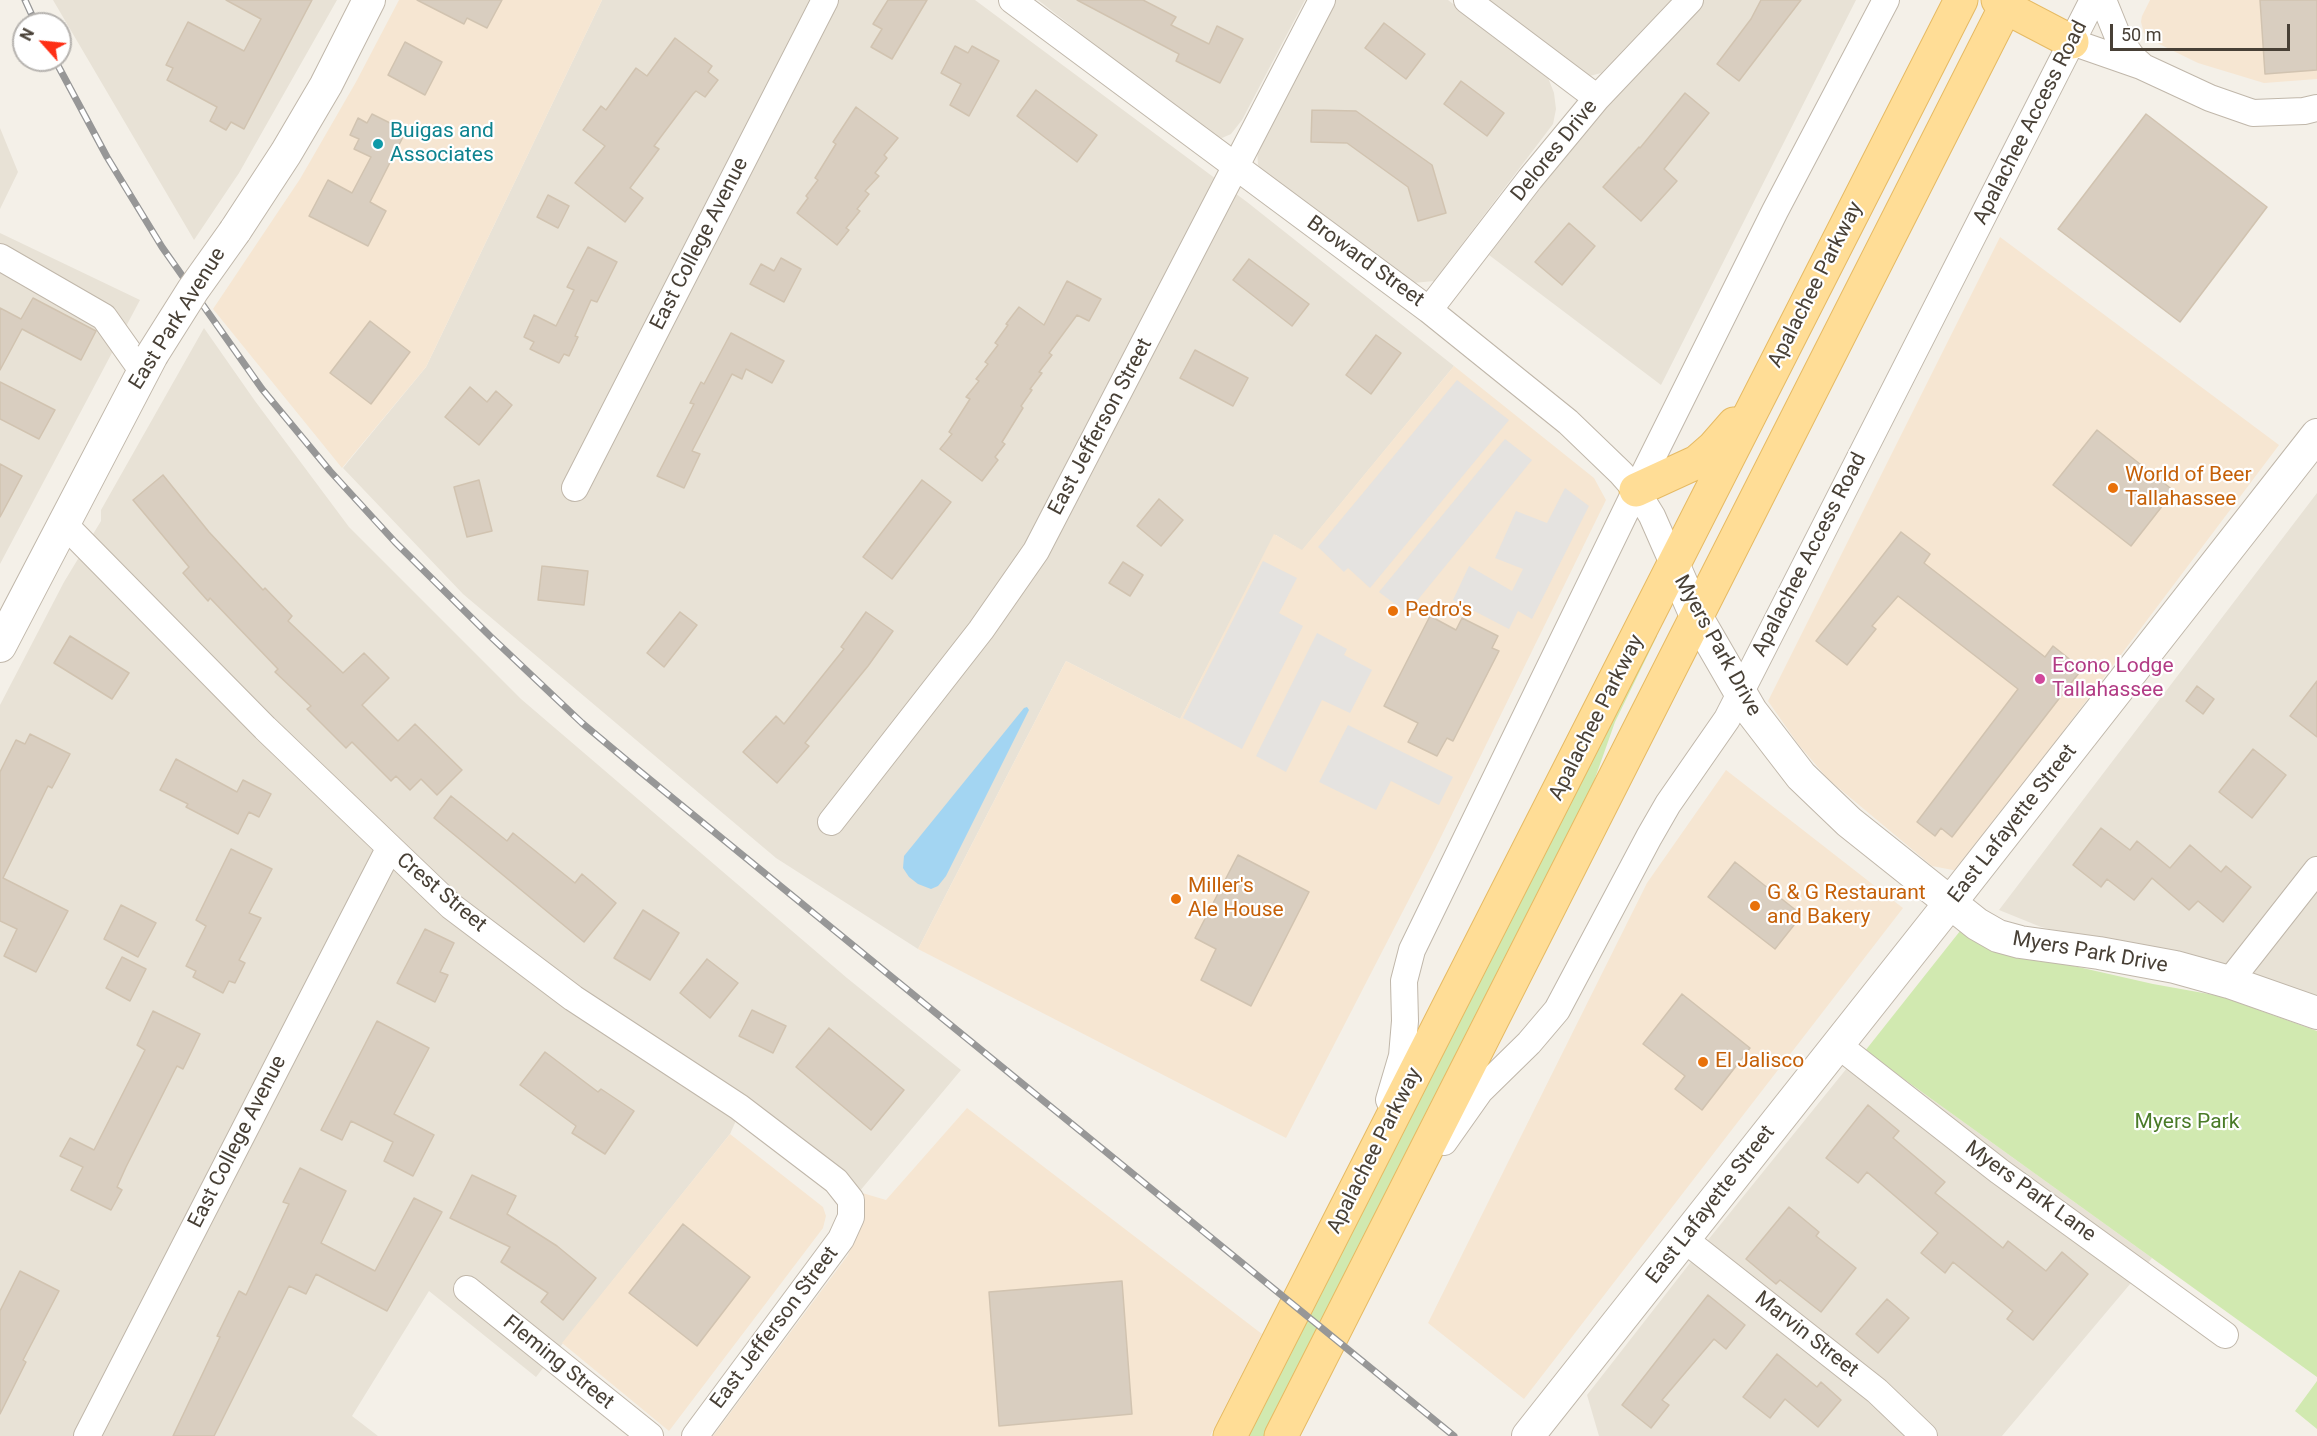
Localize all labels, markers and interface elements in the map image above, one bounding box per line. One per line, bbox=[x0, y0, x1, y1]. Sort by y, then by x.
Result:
north arrow bbox=[12, 12, 72, 72]
scale bar bbox=[2113, 12, 2293, 50]
street label: Apalachee Access Road bbox=[1969, 17, 2093, 229]
text: 50 m bbox=[2121, 24, 2161, 45]
text: N bbox=[16, 25, 38, 44]
street label: Delores Drive bbox=[1506, 95, 1604, 207]
place label: Buigas and Associates bbox=[390, 119, 494, 169]
marker: Buigas and Associates bbox=[371, 137, 385, 151]
street label: East College Avenue bbox=[646, 154, 754, 334]
street label: Apalachee Parkway bbox=[1763, 198, 1869, 372]
street label: Broward Street bbox=[1302, 211, 1428, 313]
street label: East Park Avenue bbox=[124, 243, 232, 395]
street label: East Jefferson Street bbox=[1044, 334, 1158, 520]
street label: Apalachee Access Road bbox=[1748, 449, 1872, 661]
place label: World of Beer Tallahassee bbox=[2125, 463, 2252, 513]
marker: World of Beer Tallahassee bbox=[2106, 481, 2120, 495]
street label: Myers Park Drive bbox=[1668, 571, 1766, 721]
place label: Pedro's bbox=[1405, 598, 1472, 624]
marker: Pedro's bbox=[1386, 604, 1400, 618]
street label: Apalachee Parkway bbox=[1544, 631, 1650, 805]
place label: Econo Lodge Tallahassee bbox=[2052, 654, 2174, 704]
marker: Econo Lodge Tallahassee bbox=[2033, 672, 2047, 686]
street label: East Lafayette Street bbox=[1943, 740, 2083, 908]
street label: Crest Street bbox=[391, 848, 491, 938]
place label: Miller's Ale House bbox=[1188, 874, 1284, 924]
place label: G & G Restaurant and Bakery bbox=[1767, 881, 1926, 931]
marker: Miller's Ale House bbox=[1169, 892, 1183, 906]
marker: G & G Restaurant and Bakery bbox=[1748, 899, 1762, 913]
street label: Myers Park Drive bbox=[2010, 927, 2170, 979]
place label: El Jalisco bbox=[1715, 1049, 1804, 1075]
street label: East College Avenue bbox=[184, 1052, 292, 1232]
marker: El Jalisco bbox=[1696, 1055, 1710, 1069]
street label: Apalachee Parkway bbox=[1322, 1064, 1428, 1238]
park label: Myers Park bbox=[2135, 1110, 2239, 1136]
street label: East Lafayette Street bbox=[1641, 1121, 1781, 1289]
street label: Myers Park Lane bbox=[1960, 1136, 2100, 1248]
street label: East Jefferson Street bbox=[706, 1242, 844, 1414]
street label: Marvin Street bbox=[1749, 1287, 1863, 1383]
street label: Fleming Street bbox=[497, 1311, 619, 1415]

